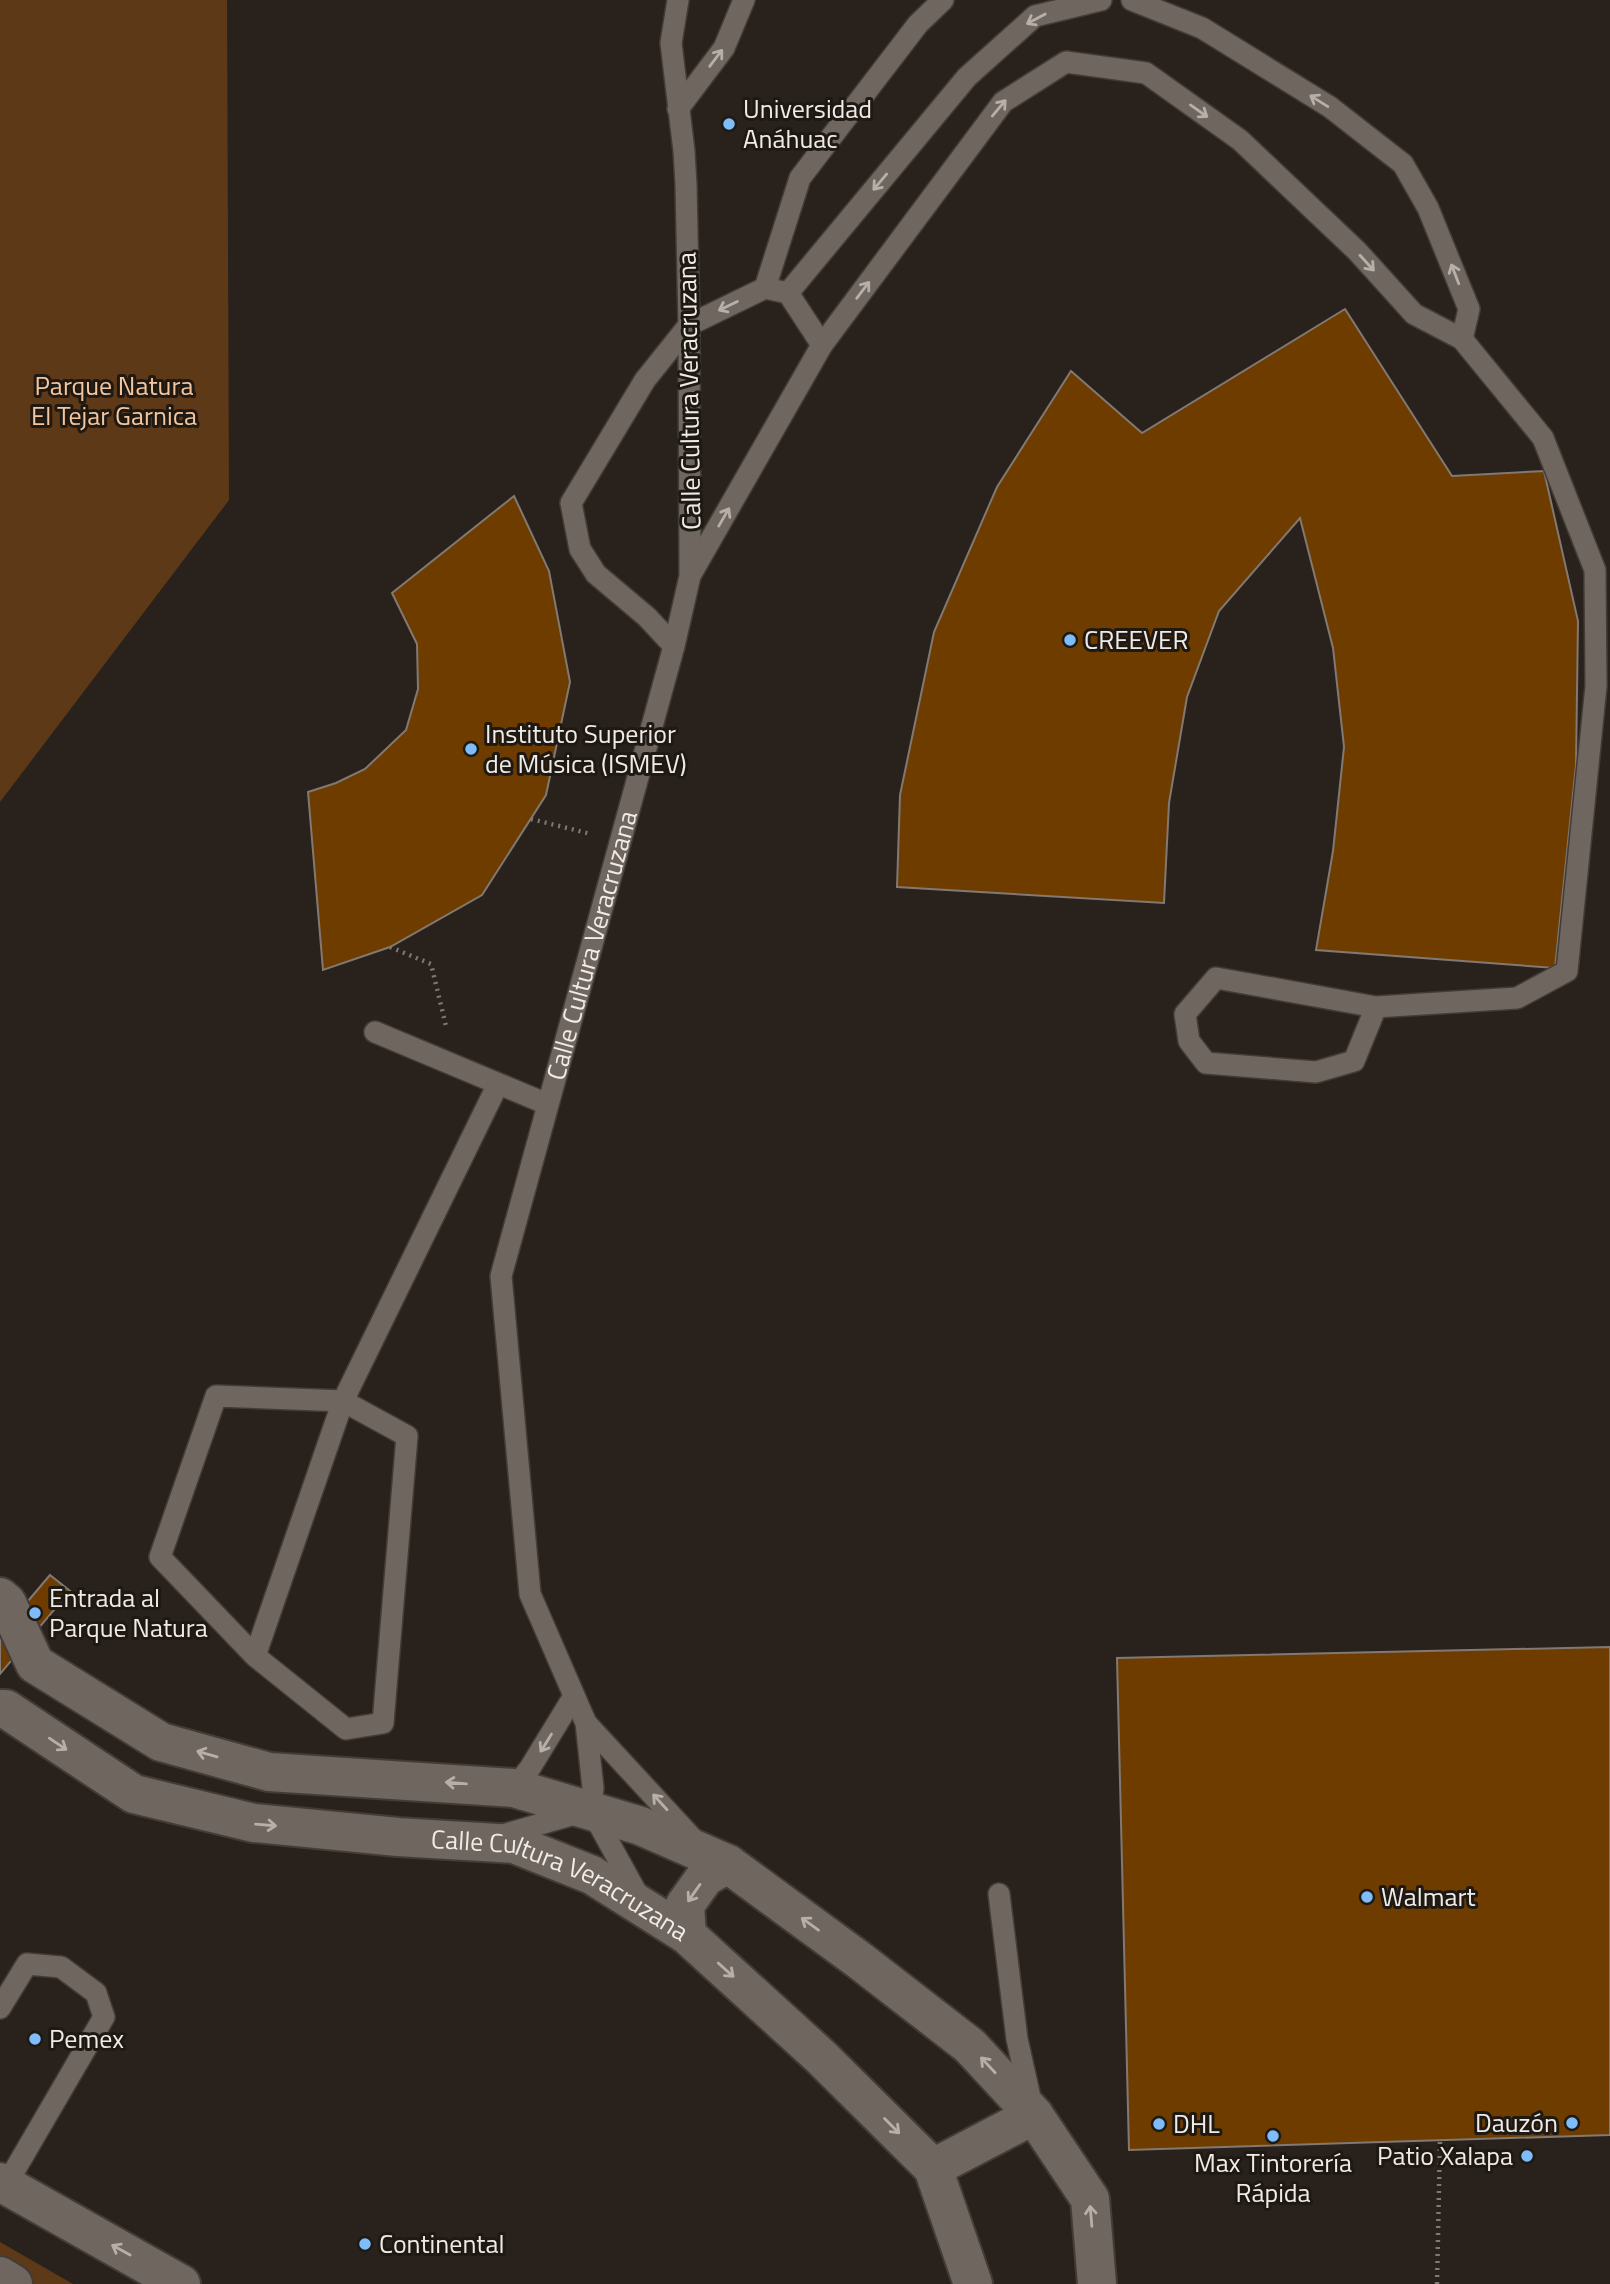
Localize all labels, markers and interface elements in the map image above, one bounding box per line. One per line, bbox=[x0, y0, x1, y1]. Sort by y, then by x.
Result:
one-way arrow bbox=[1027, 12, 1047, 26]
one-way arrow bbox=[709, 49, 724, 68]
place label: Universidad Anáhuac bbox=[743, 89, 872, 158]
one-way arrow bbox=[1310, 93, 1330, 107]
one-way arrow bbox=[991, 99, 1007, 117]
one-way arrow bbox=[1189, 104, 1208, 118]
marker: Universidad Anáhuac bbox=[721, 116, 737, 132]
one-way arrow bbox=[872, 173, 888, 191]
street label: Calle Cultura Veracruzana bbox=[667, 252, 710, 530]
one-way arrow bbox=[1359, 254, 1376, 271]
one-way arrow bbox=[1448, 264, 1461, 286]
one-way arrow bbox=[855, 281, 870, 300]
one-way arrow bbox=[718, 299, 739, 313]
park label: Parque Natura El Tejar Garnica bbox=[31, 366, 197, 435]
one-way arrow bbox=[717, 507, 731, 527]
place label: CREEVER bbox=[1084, 620, 1188, 659]
marker: CREEVER bbox=[1062, 632, 1078, 648]
place label: Instituto Superior de Música (ISMEV) bbox=[485, 714, 687, 783]
marker: Instituto Superior de Música (ISMEV) bbox=[463, 741, 479, 757]
street label: Calle Cultura Veracruzana bbox=[536, 806, 647, 1084]
place label: Entrada al Parque Natura bbox=[49, 1578, 208, 1647]
marker: Entrada al Parque Natura bbox=[27, 1605, 43, 1621]
one-way arrow bbox=[538, 1733, 552, 1753]
one-way arrow bbox=[48, 1736, 67, 1751]
one-way arrow bbox=[196, 1747, 218, 1760]
one-way arrow bbox=[445, 1776, 468, 1789]
one-way arrow bbox=[652, 1794, 669, 1811]
one-way arrow bbox=[255, 1818, 277, 1831]
street label: Calle Cultura Veracruzana bbox=[430, 1819, 697, 1950]
place label: Walmart bbox=[1381, 1877, 1476, 1916]
one-way arrow bbox=[687, 1883, 701, 1902]
marker: Walmart bbox=[1359, 1889, 1375, 1905]
one-way arrow bbox=[801, 1917, 820, 1931]
one-way arrow bbox=[717, 1962, 735, 1978]
place label: Pemex bbox=[49, 2019, 124, 2058]
marker: Pemex bbox=[27, 2031, 43, 2047]
one-way arrow bbox=[980, 2056, 996, 2074]
place label: Dauzón bbox=[1475, 2103, 1558, 2142]
place label: DHL bbox=[1173, 2104, 1220, 2143]
marker: Dauzón bbox=[1564, 2115, 1580, 2131]
marker: DHL bbox=[1151, 2116, 1167, 2132]
one-way arrow bbox=[883, 2117, 900, 2134]
marker: Max Tintorería Rápida bbox=[1265, 2128, 1281, 2144]
place label: Patio Xalapa bbox=[1377, 2136, 1513, 2175]
place label: Max Tintorería Rápida bbox=[1194, 2143, 1352, 2212]
marker: Patio Xalapa bbox=[1519, 2148, 1535, 2164]
one-way arrow bbox=[1084, 2205, 1097, 2228]
place label: Continental bbox=[379, 2224, 504, 2263]
marker: Continental bbox=[357, 2236, 373, 2252]
one-way arrow bbox=[111, 2243, 132, 2256]

